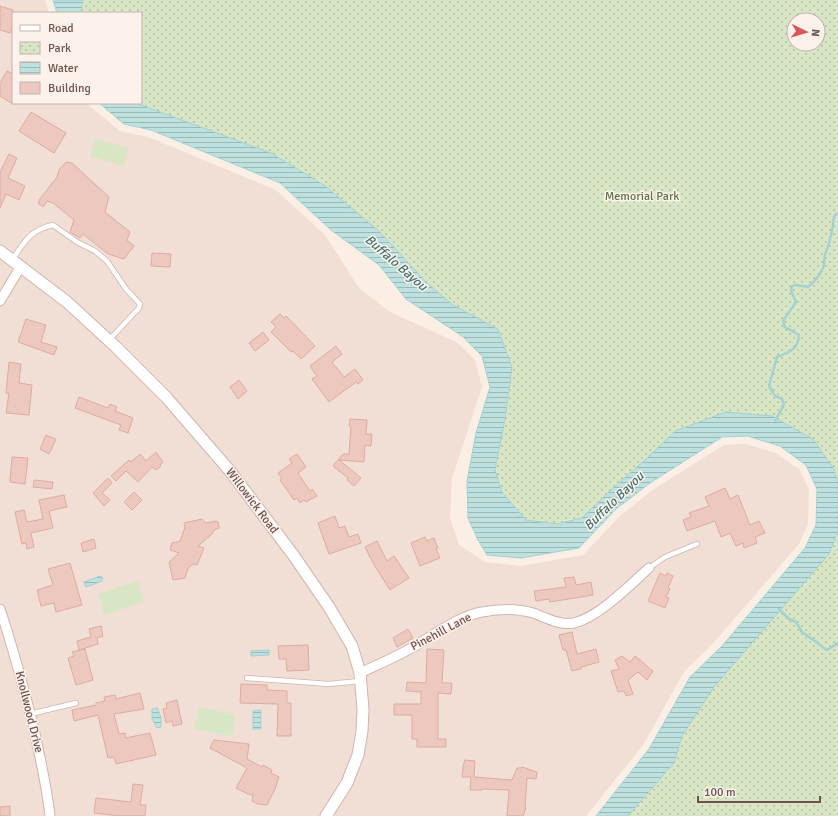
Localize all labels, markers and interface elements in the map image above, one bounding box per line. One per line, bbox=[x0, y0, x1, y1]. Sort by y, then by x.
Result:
legend bbox=[12, 12, 142, 104]
north arrow bbox=[786, 12, 826, 52]
text: Road bbox=[48, 21, 74, 36]
text: N bbox=[809, 28, 822, 37]
text: Park bbox=[48, 41, 71, 56]
text: Water bbox=[48, 61, 79, 76]
text: Building bbox=[48, 81, 91, 96]
park label: Memorial Park bbox=[605, 189, 679, 204]
water label: Buffalo Bayou bbox=[362, 232, 431, 295]
street label: Willowick Road bbox=[222, 465, 282, 537]
water label: Buffalo Bayou bbox=[581, 468, 648, 534]
street label: Pinehill Lane bbox=[408, 610, 474, 654]
street label: Knollwood Drive bbox=[12, 670, 46, 754]
scale bar bbox=[698, 778, 820, 804]
text: 100 m bbox=[704, 785, 736, 800]

